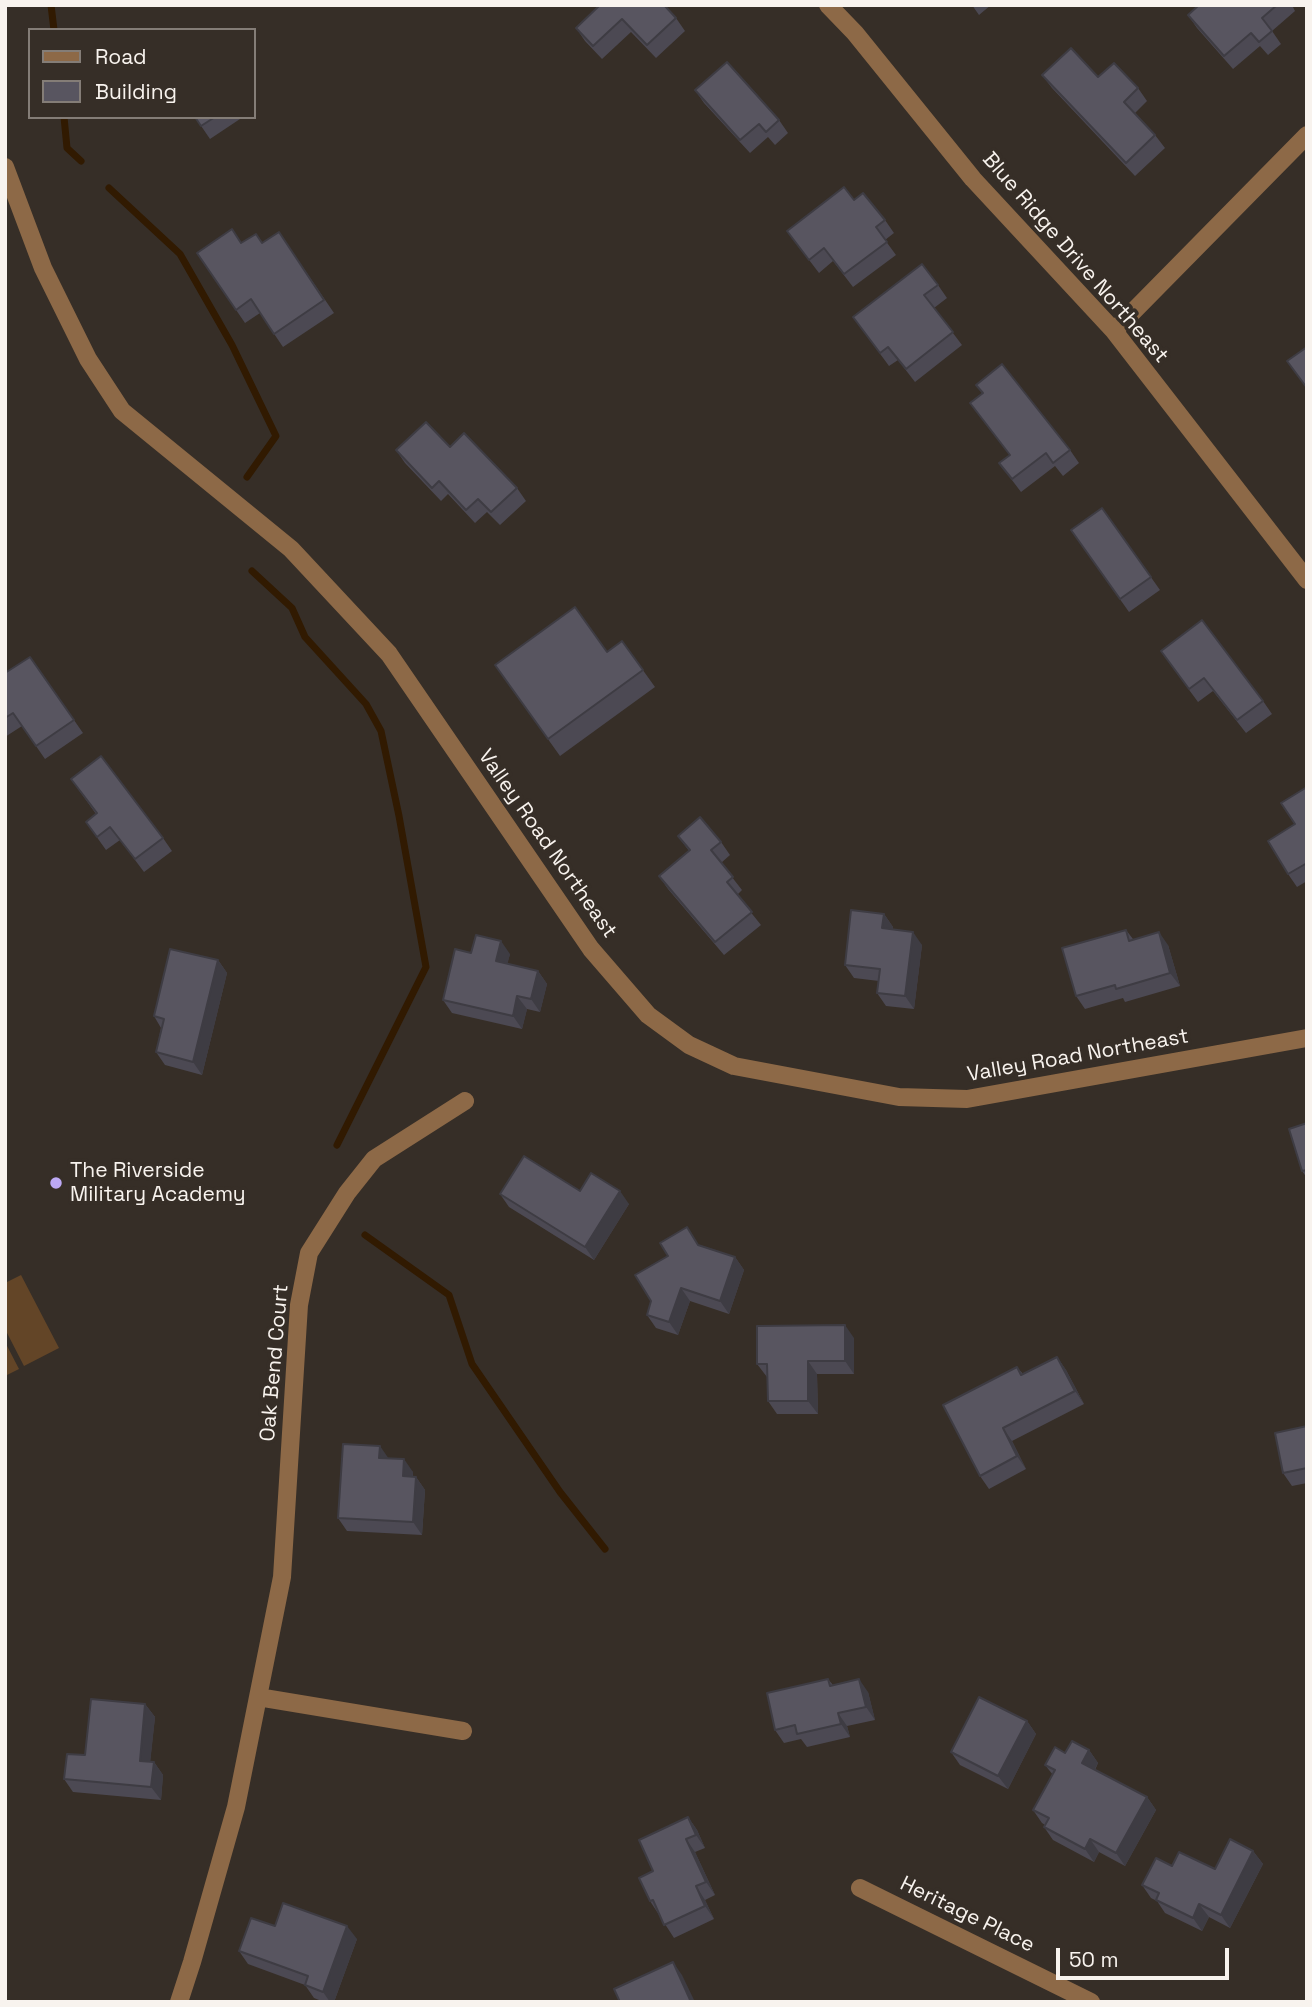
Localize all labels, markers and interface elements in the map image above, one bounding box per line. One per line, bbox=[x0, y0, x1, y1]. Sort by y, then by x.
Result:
legend bbox=[28, 28, 256, 119]
text: Road bbox=[95, 43, 147, 70]
text: Building bbox=[95, 78, 177, 105]
street label: Blue Ridge Drive Northeast bbox=[977, 147, 1173, 369]
street label: Valley Road Northeast bbox=[472, 745, 622, 943]
street label: Valley Road Northeast bbox=[965, 1024, 1191, 1088]
place label: The Riverside Military Academy bbox=[70, 1158, 246, 1208]
marker: The Riverside Military Academy bbox=[48, 1175, 64, 1191]
street label: Oak Bend Court bbox=[256, 1283, 294, 1443]
street label: Heritage Place bbox=[896, 1872, 1038, 1958]
scale bar bbox=[1060, 1934, 1233, 1978]
text: 50 m bbox=[1069, 1946, 1119, 1973]

